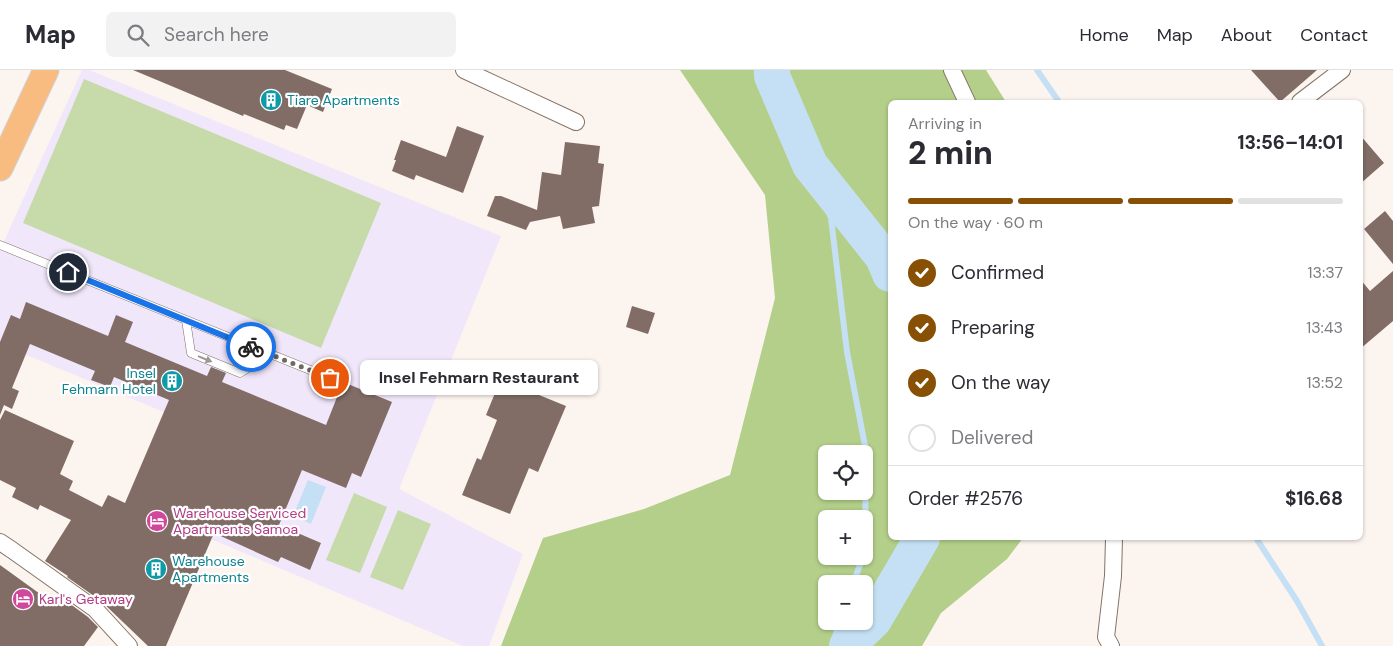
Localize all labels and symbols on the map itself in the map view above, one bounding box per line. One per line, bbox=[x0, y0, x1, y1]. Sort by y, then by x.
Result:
building icon: Tiare Apartments bbox=[259, 88, 283, 112]
place label: Tiare Apartments bbox=[287, 91, 400, 109]
pin bbox=[47, 251, 89, 293]
courier bbox=[226, 322, 276, 372]
one-way arrow bbox=[198, 355, 213, 363]
pin bbox=[309, 357, 351, 399]
callout: Insel Fehmarn Restaurant bbox=[360, 360, 598, 396]
place label: Insel Fehmarn Hotel bbox=[62, 364, 156, 398]
building icon: Insel Fehmarn Hotel bbox=[160, 369, 184, 393]
place label: Warehouse Serviced Apartments Samoa bbox=[173, 504, 306, 538]
hotel icon: Warehouse Serviced Apartments Samoa bbox=[145, 509, 169, 533]
place label: Warehouse Apartments bbox=[172, 552, 249, 586]
building icon: Warehouse Apartments bbox=[144, 557, 168, 581]
hotel icon: Karl's Getaway bbox=[11, 587, 35, 611]
place label: Karl's Getaway bbox=[39, 590, 133, 608]

